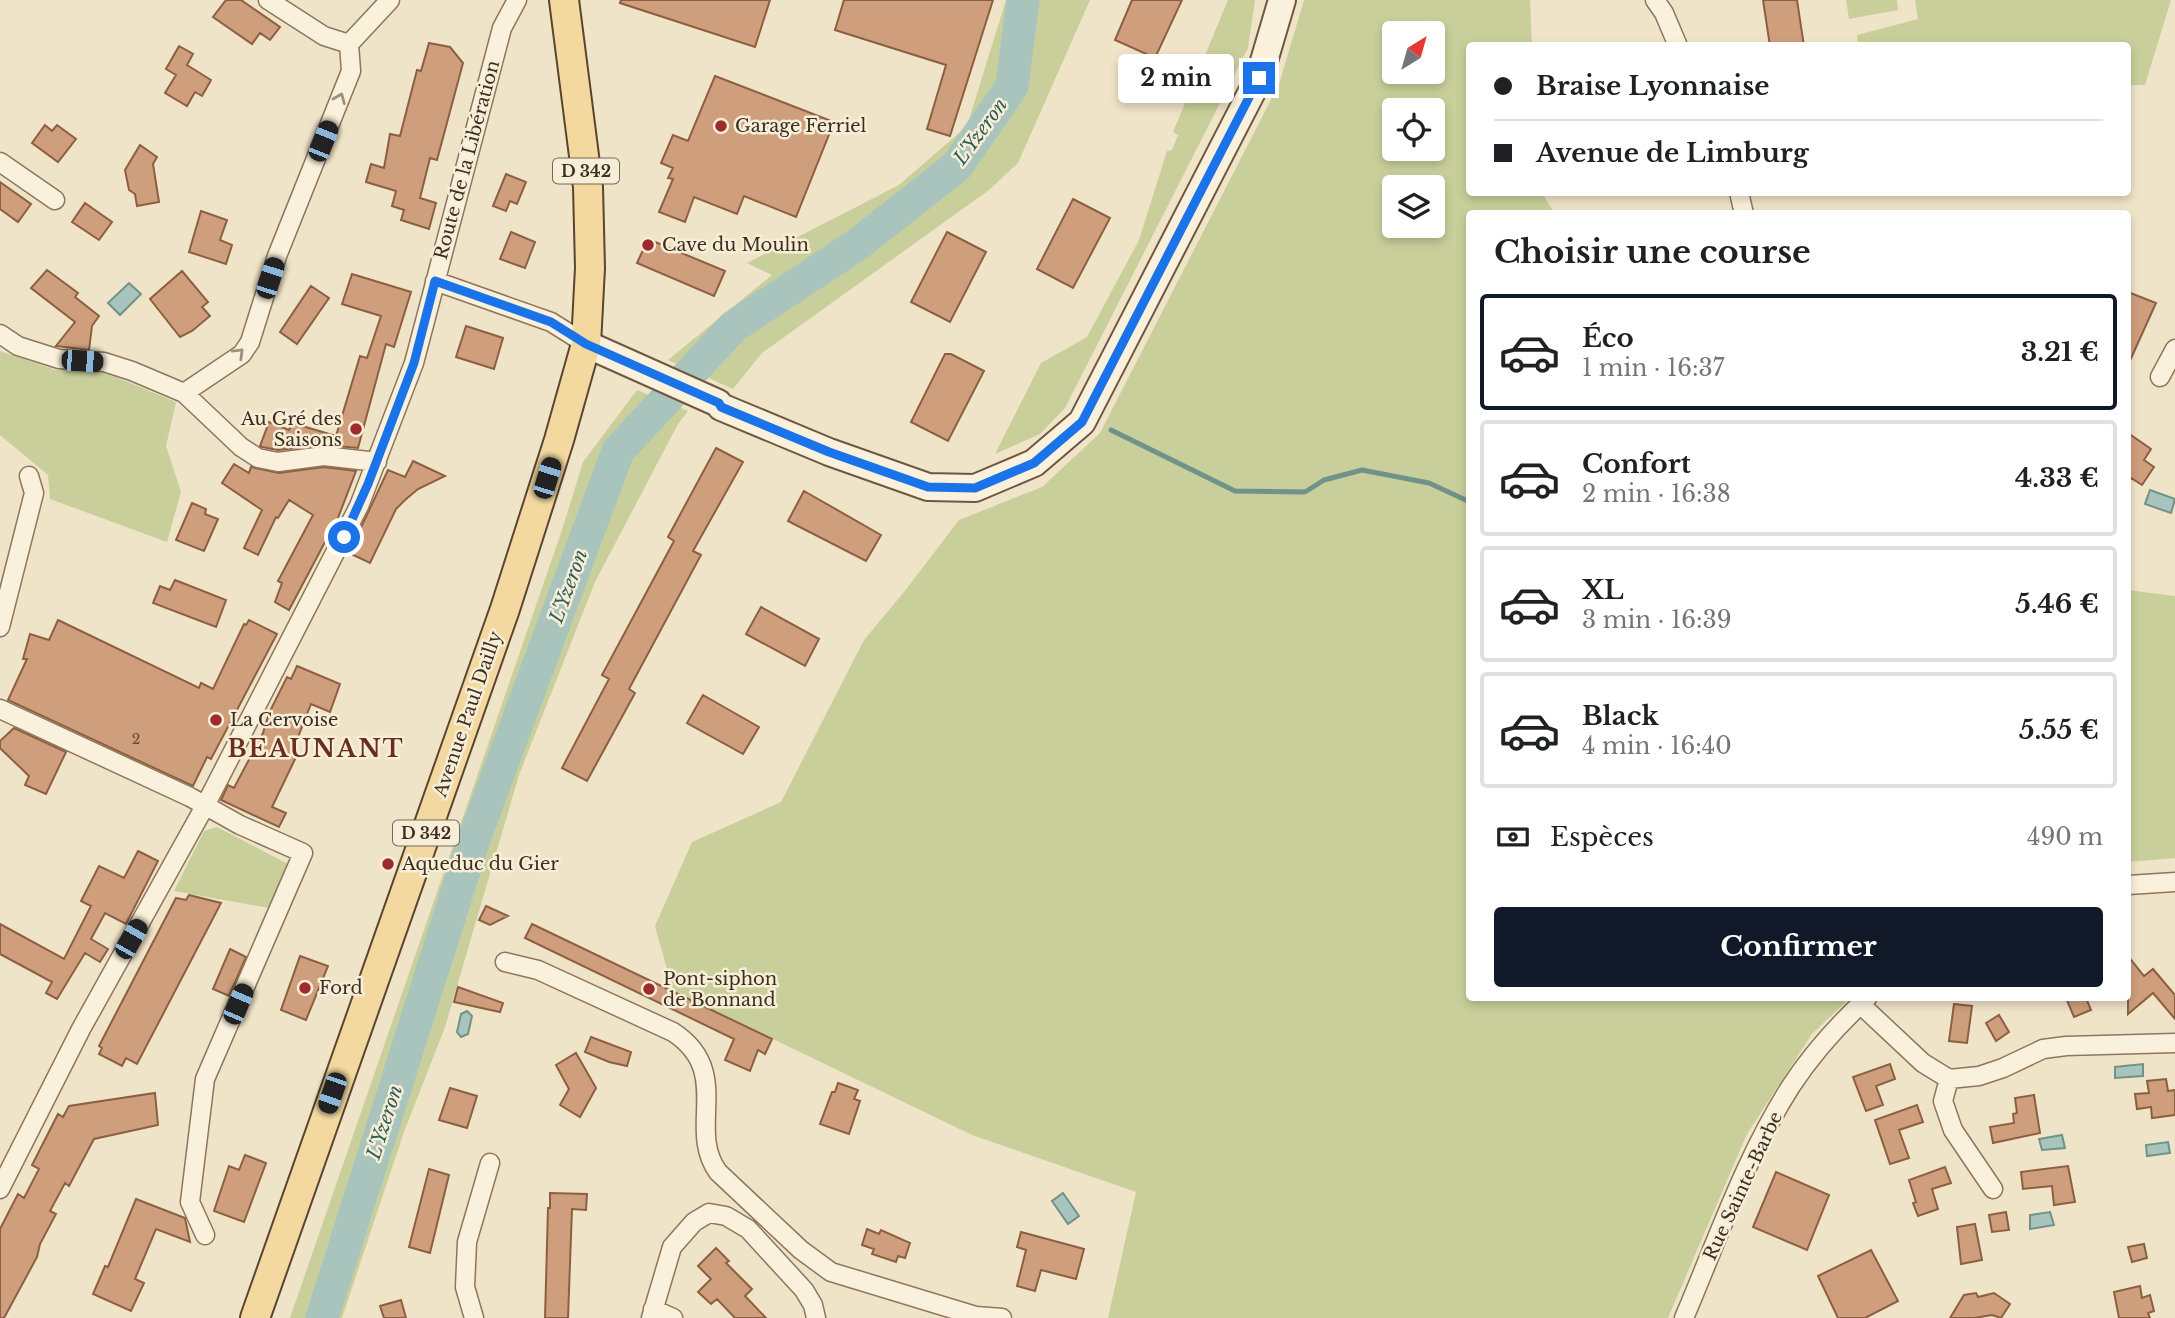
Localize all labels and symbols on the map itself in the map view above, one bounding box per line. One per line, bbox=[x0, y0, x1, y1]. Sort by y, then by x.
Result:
north arrow bbox=[1382, 21, 1446, 84]
callout: 2 min bbox=[1119, 54, 1234, 102]
street label: Route de la Libération bbox=[430, 58, 504, 262]
route end bbox=[1243, 62, 1275, 94]
one-way arrow bbox=[332, 92, 346, 104]
water label: L'Yzeron bbox=[948, 94, 1012, 170]
place label: Garage Ferriel bbox=[735, 115, 867, 137]
car bbox=[306, 118, 341, 164]
marker: Garage Ferriel bbox=[713, 118, 729, 134]
road number: D 342 bbox=[553, 158, 619, 183]
place label: Cave du Moulin bbox=[662, 234, 809, 256]
marker: Cave du Moulin bbox=[640, 237, 656, 253]
car bbox=[254, 255, 287, 301]
car bbox=[61, 349, 104, 373]
one-way arrow bbox=[231, 349, 244, 362]
place label: Au Gré des Saisons bbox=[240, 408, 342, 451]
marker: Au Gré des Saisons bbox=[348, 421, 364, 437]
car bbox=[531, 455, 564, 501]
route start bbox=[328, 521, 360, 553]
water label: L'Yzeron bbox=[544, 546, 592, 627]
street label: Avenue Paul Dailly bbox=[429, 628, 507, 801]
place label: La Cervoise bbox=[230, 709, 338, 731]
marker: La Cervoise bbox=[208, 712, 224, 728]
house number: 2 bbox=[132, 730, 140, 748]
district label: BEAUNANT bbox=[227, 734, 405, 763]
road number: D 342 bbox=[393, 820, 459, 846]
place label: Aqueduc du Gier bbox=[401, 853, 559, 875]
marker: Aqueduc du Gier bbox=[380, 856, 396, 872]
car bbox=[112, 916, 151, 962]
place label: Pont-siphon de Bonnand bbox=[663, 968, 777, 1011]
place label: Ford bbox=[319, 977, 363, 999]
marker: Ford bbox=[297, 980, 313, 996]
car bbox=[221, 981, 256, 1027]
marker: Pont-siphon de Bonnand bbox=[641, 981, 657, 997]
car bbox=[316, 1070, 349, 1116]
water label: L'Yzeron bbox=[361, 1082, 407, 1163]
street label: Rue Sainte-Barbe bbox=[1699, 1108, 1787, 1264]

